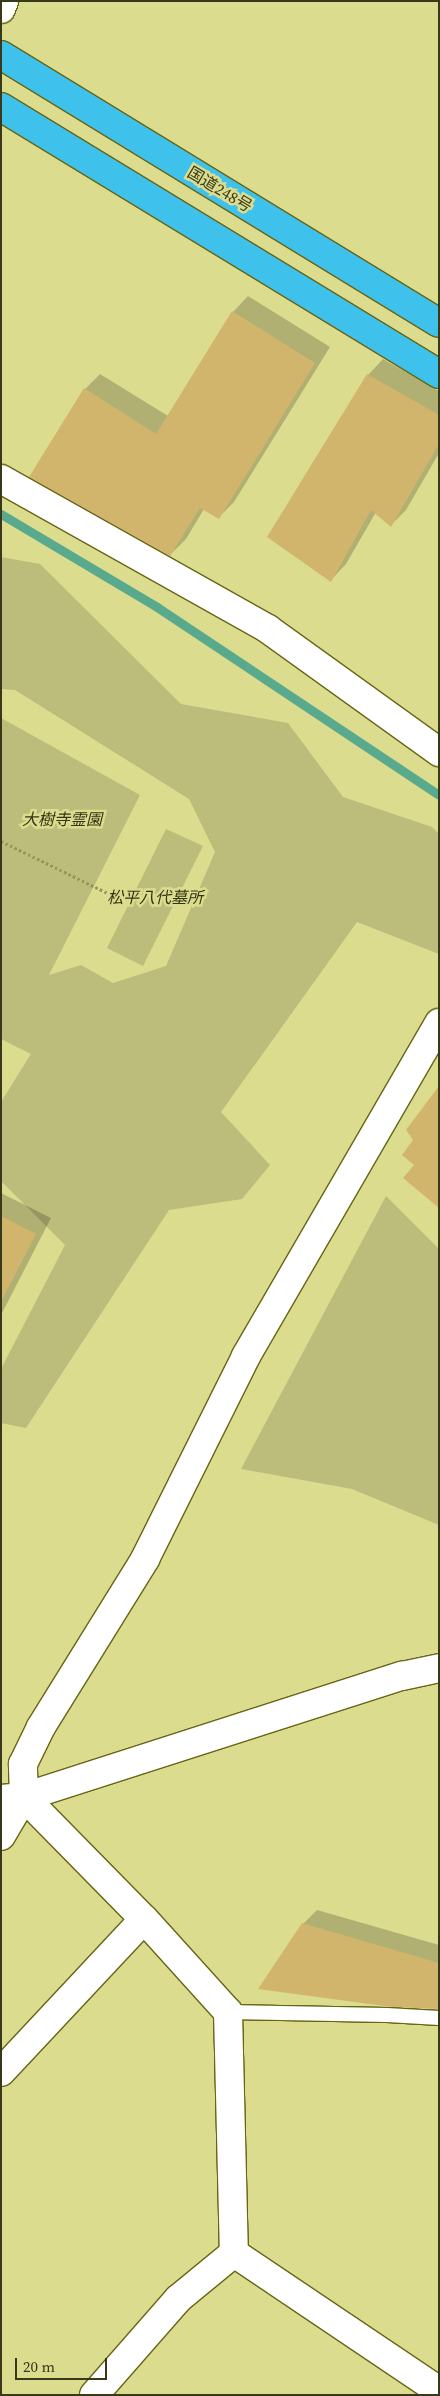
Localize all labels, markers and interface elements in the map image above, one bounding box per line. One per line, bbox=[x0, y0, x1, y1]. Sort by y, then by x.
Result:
street label: 国道248号 bbox=[184, 162, 256, 216]
park label: 大樹寺霊園 bbox=[22, 809, 102, 829]
park label: 松平八代墓所 bbox=[107, 887, 203, 907]
scale bar bbox=[18, 2348, 110, 2380]
text: 20 m bbox=[23, 2356, 55, 2377]

